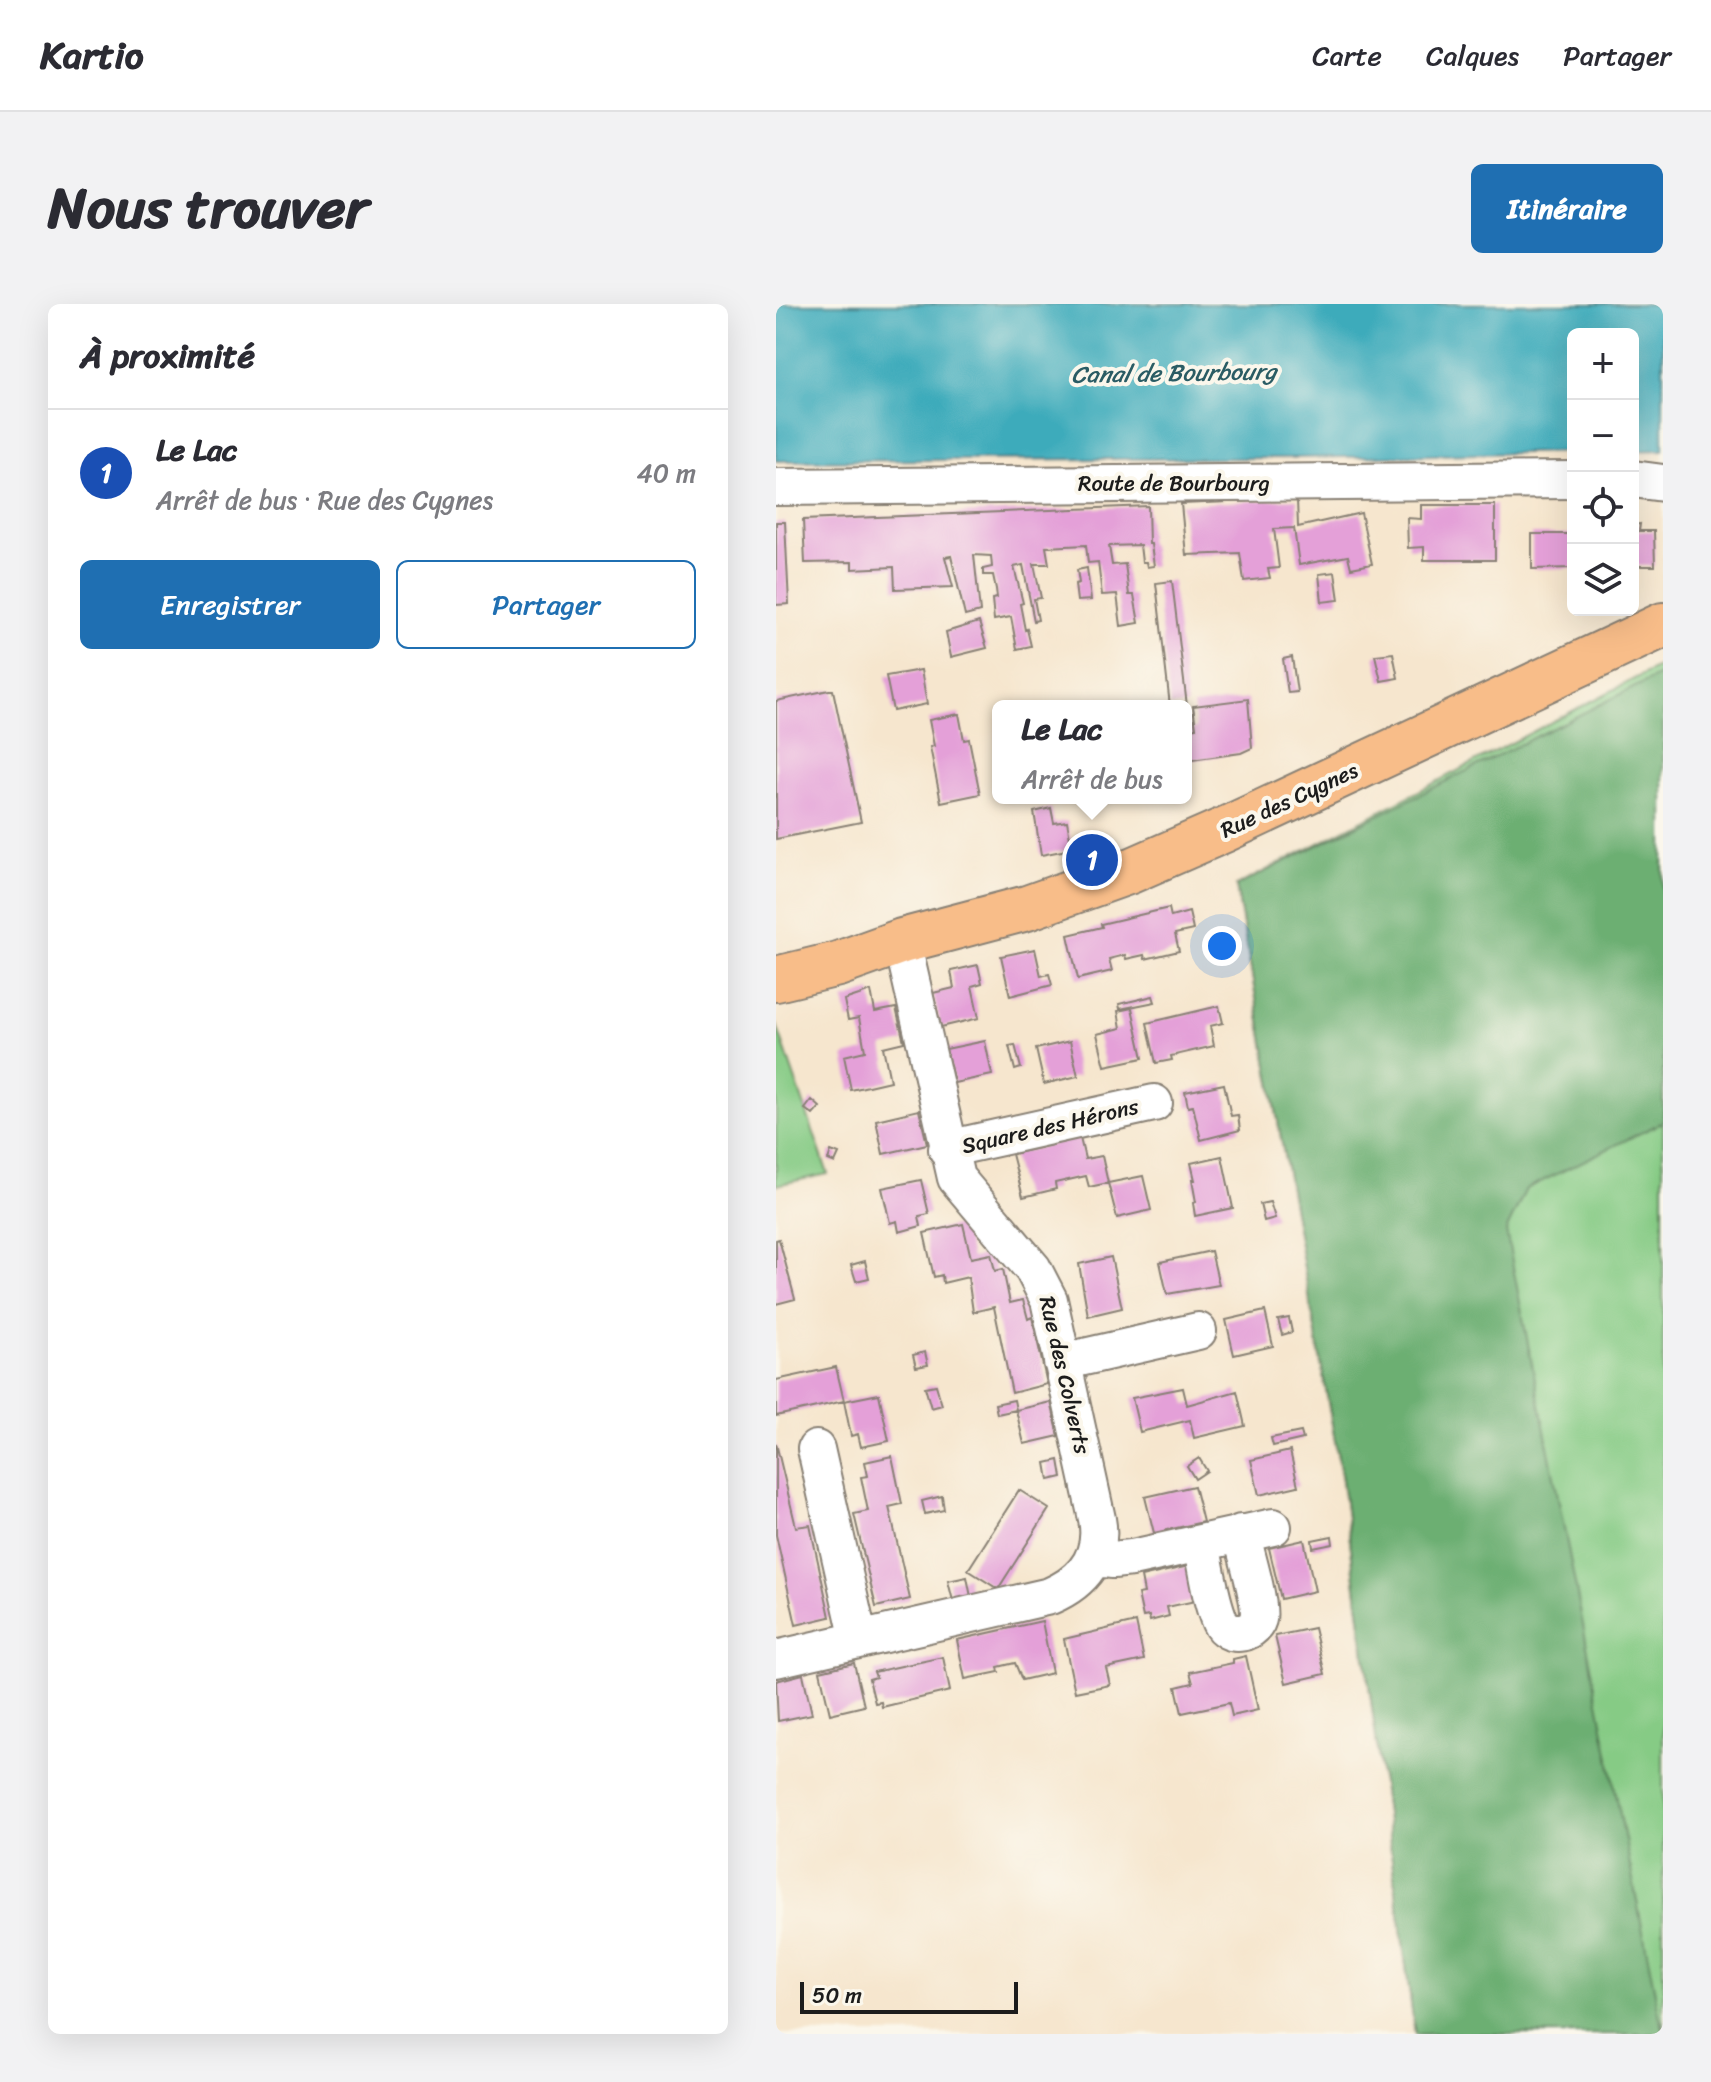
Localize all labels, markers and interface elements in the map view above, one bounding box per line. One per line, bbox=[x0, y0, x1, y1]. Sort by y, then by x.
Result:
text: Kartio bbox=[40, 22, 144, 89]
text: Carte bbox=[1312, 31, 1382, 80]
text: Calques bbox=[1426, 31, 1519, 80]
text: Partager bbox=[1563, 31, 1671, 80]
text: Nous trouver bbox=[48, 159, 369, 258]
button: Itinéraire bbox=[1471, 164, 1663, 253]
text: À proximité bbox=[80, 326, 255, 386]
map controls bbox=[1567, 328, 1639, 616]
button: + bbox=[1567, 328, 1639, 400]
water label: Canal de Bourbourg bbox=[1071, 350, 1279, 396]
button: − bbox=[1567, 400, 1639, 472]
text: Le Lac bbox=[156, 423, 237, 477]
text: 1 bbox=[100, 450, 112, 496]
text: 40 m bbox=[637, 450, 696, 496]
street label: Route de Bourbourg bbox=[1078, 464, 1270, 503]
button: locate bbox=[1567, 472, 1639, 544]
text: Arrêt de bus · Rue des Cygnes bbox=[156, 477, 493, 523]
button: layers bbox=[1567, 544, 1639, 616]
button: Enregistrer bbox=[80, 560, 380, 649]
button: Partager bbox=[396, 560, 696, 649]
popup bbox=[992, 700, 1192, 804]
text: Le Lac bbox=[1021, 702, 1102, 756]
street label: Rue des Cygnes bbox=[1213, 751, 1365, 849]
text: Arrêt de bus bbox=[1021, 756, 1163, 802]
pin: 1 bbox=[1066, 830, 1118, 890]
your location bbox=[1202, 926, 1242, 966]
street label: Square des Hérons bbox=[958, 1086, 1143, 1165]
street label: Rue des Colverts bbox=[1028, 1292, 1102, 1459]
text: 50 m bbox=[812, 1976, 862, 2015]
scale bar bbox=[800, 1978, 1018, 2014]

